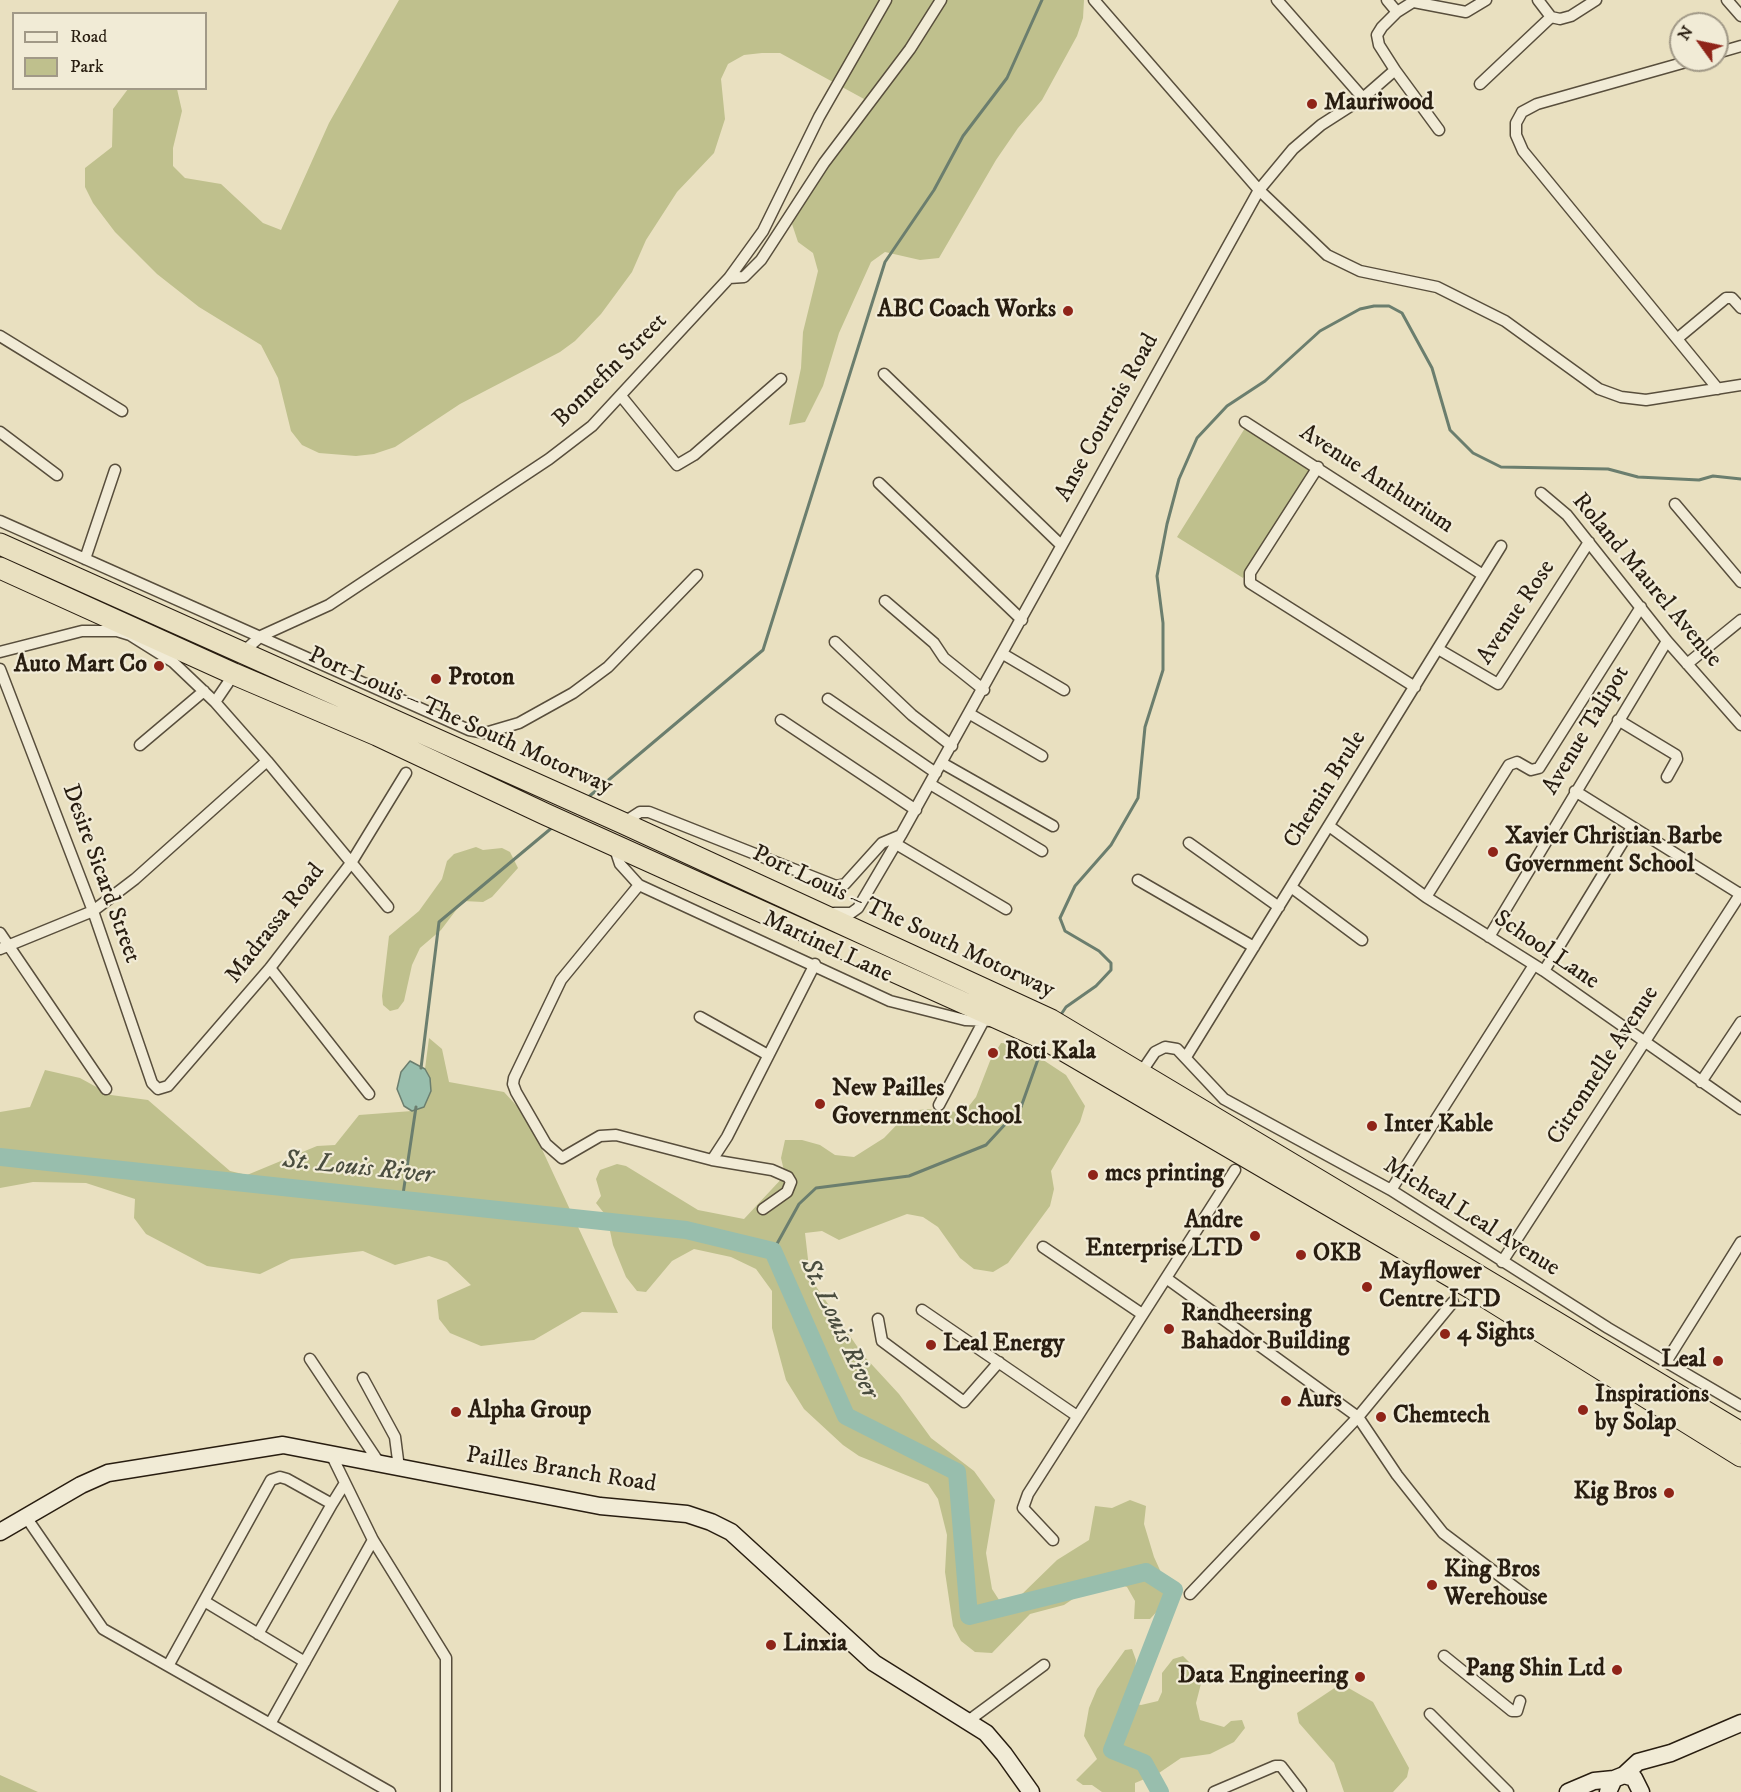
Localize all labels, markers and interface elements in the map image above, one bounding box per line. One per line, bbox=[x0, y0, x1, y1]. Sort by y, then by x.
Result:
legend bbox=[12, 12, 207, 90]
north arrow bbox=[1669, 12, 1729, 72]
text: N bbox=[1674, 22, 1698, 44]
text: Road bbox=[70, 26, 107, 48]
text: Park bbox=[70, 56, 104, 78]
place label: Mauriwood bbox=[1324, 90, 1433, 118]
marker: Mauriwood bbox=[1305, 97, 1319, 111]
place label: ABC Coach Works bbox=[877, 297, 1056, 325]
marker: ABC Coach Works bbox=[1061, 304, 1075, 318]
street label: Bonnefin Street bbox=[548, 308, 674, 434]
street label: Anse Courtois Road bbox=[1050, 329, 1166, 507]
street label: Avenue Anthurium bbox=[1293, 419, 1459, 541]
street label: Roland Maurel Avenue bbox=[1565, 488, 1727, 674]
street label: Avenue Rose bbox=[1472, 555, 1562, 671]
street label: Port Louis – The South Motorway bbox=[303, 642, 617, 802]
place label: Auto Mart Co bbox=[14, 652, 147, 680]
marker: Auto Mart Co bbox=[152, 659, 166, 673]
street label: Avenue Talipot bbox=[1537, 661, 1637, 801]
place label: Proton bbox=[448, 665, 514, 693]
marker: Proton bbox=[429, 672, 443, 686]
street label: Chemin Brule bbox=[1279, 726, 1373, 854]
street label: Desire Sicard Street bbox=[54, 781, 146, 967]
place label: Xavier Christian Barbe Government School bbox=[1505, 824, 1722, 880]
street label: Port Louis – The South Motorway bbox=[747, 840, 1059, 1006]
marker: Xavier Christian Barbe Government School bbox=[1486, 845, 1500, 859]
street label: Madrassa Road bbox=[220, 858, 332, 990]
street label: Martinel Lane bbox=[758, 905, 896, 991]
street label: School Lane bbox=[1488, 905, 1604, 997]
street label: Citronnelle Avenue bbox=[1542, 981, 1666, 1151]
place label: Roti Kala bbox=[1005, 1039, 1096, 1067]
marker: Roti Kala bbox=[986, 1046, 1000, 1060]
place label: New Pailles Government School bbox=[832, 1076, 1021, 1132]
marker: New Pailles Government School bbox=[813, 1097, 827, 1111]
place label: Inter Kable bbox=[1384, 1112, 1493, 1140]
marker: Inter Kable bbox=[1365, 1119, 1379, 1133]
water label: St. Louis River bbox=[281, 1146, 435, 1192]
street label: Micheal Leal Avenue bbox=[1378, 1152, 1564, 1284]
place label: mcs printing bbox=[1105, 1161, 1224, 1189]
marker: mcs printing bbox=[1086, 1168, 1100, 1182]
place label: Andre Enterprise LTD bbox=[1085, 1208, 1243, 1264]
marker: Andre Enterprise LTD bbox=[1248, 1229, 1262, 1243]
place label: OKB bbox=[1313, 1241, 1362, 1269]
marker: OKB bbox=[1294, 1248, 1308, 1262]
water label: St. Louis River bbox=[792, 1254, 884, 1404]
place label: Mayflower Centre LTD bbox=[1379, 1259, 1501, 1315]
marker: Mayflower Centre LTD bbox=[1360, 1280, 1374, 1294]
place label: Randheersing Bahador Building bbox=[1181, 1301, 1349, 1357]
place label: 4 Sights bbox=[1457, 1320, 1535, 1348]
marker: Randheersing Bahador Building bbox=[1162, 1322, 1176, 1336]
marker: 4 Sights bbox=[1438, 1327, 1452, 1341]
place label: Leal Energy bbox=[943, 1331, 1064, 1359]
marker: Leal Energy bbox=[924, 1338, 938, 1352]
place label: Leal bbox=[1661, 1347, 1706, 1375]
marker: Leal bbox=[1711, 1354, 1725, 1368]
place label: Inspirations by Solap bbox=[1595, 1382, 1709, 1438]
place label: Aurs bbox=[1298, 1387, 1342, 1415]
marker: Aurs bbox=[1279, 1394, 1293, 1408]
place label: Alpha Group bbox=[468, 1398, 591, 1426]
place label: Chemtech bbox=[1393, 1403, 1490, 1431]
marker: Inspirations by Solap bbox=[1576, 1403, 1590, 1417]
marker: Alpha Group bbox=[449, 1405, 463, 1419]
marker: Chemtech bbox=[1374, 1410, 1388, 1424]
street label: Pailles Branch Road bbox=[464, 1442, 658, 1500]
place label: Kig Bros bbox=[1573, 1479, 1657, 1507]
marker: Kig Bros bbox=[1662, 1486, 1676, 1500]
place label: King Bros Werehouse bbox=[1444, 1557, 1547, 1613]
marker: King Bros Werehouse bbox=[1425, 1578, 1439, 1592]
place label: Linxia bbox=[783, 1631, 847, 1659]
marker: Linxia bbox=[764, 1638, 778, 1652]
place label: Pang Shin Ltd bbox=[1466, 1656, 1605, 1684]
place label: Data Engineering bbox=[1178, 1663, 1348, 1691]
marker: Pang Shin Ltd bbox=[1610, 1663, 1624, 1677]
marker: Data Engineering bbox=[1353, 1670, 1367, 1684]

